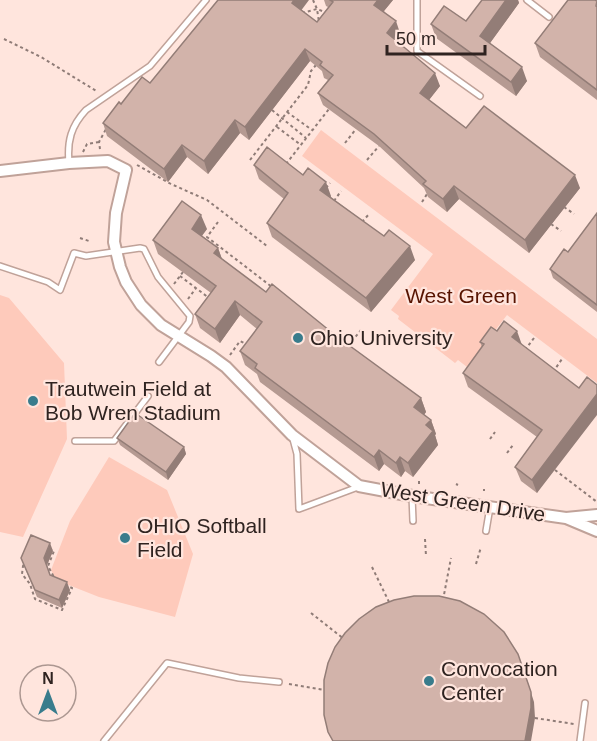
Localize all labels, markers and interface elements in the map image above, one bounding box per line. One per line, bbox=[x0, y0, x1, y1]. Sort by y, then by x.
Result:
scale bar bbox=[387, 18, 484, 56]
text: 50 m bbox=[396, 29, 436, 49]
park label: West Green bbox=[405, 284, 517, 307]
place label: Ohio University bbox=[310, 326, 453, 349]
marker: Ohio University bbox=[291, 331, 305, 345]
place label: Trautwein Field at Bob Wren Stadium bbox=[45, 377, 221, 424]
marker: Trautwein Field at Bob Wren Stadium bbox=[26, 394, 40, 408]
street label: West Green Drive bbox=[379, 477, 547, 526]
place label: OHIO Softball Field bbox=[137, 514, 267, 561]
marker: OHIO Softball Field bbox=[118, 531, 132, 545]
place label: Convocation Center bbox=[441, 657, 558, 704]
north arrow bbox=[18, 663, 78, 723]
text: N bbox=[42, 670, 54, 687]
marker: Convocation Center bbox=[422, 674, 436, 688]

